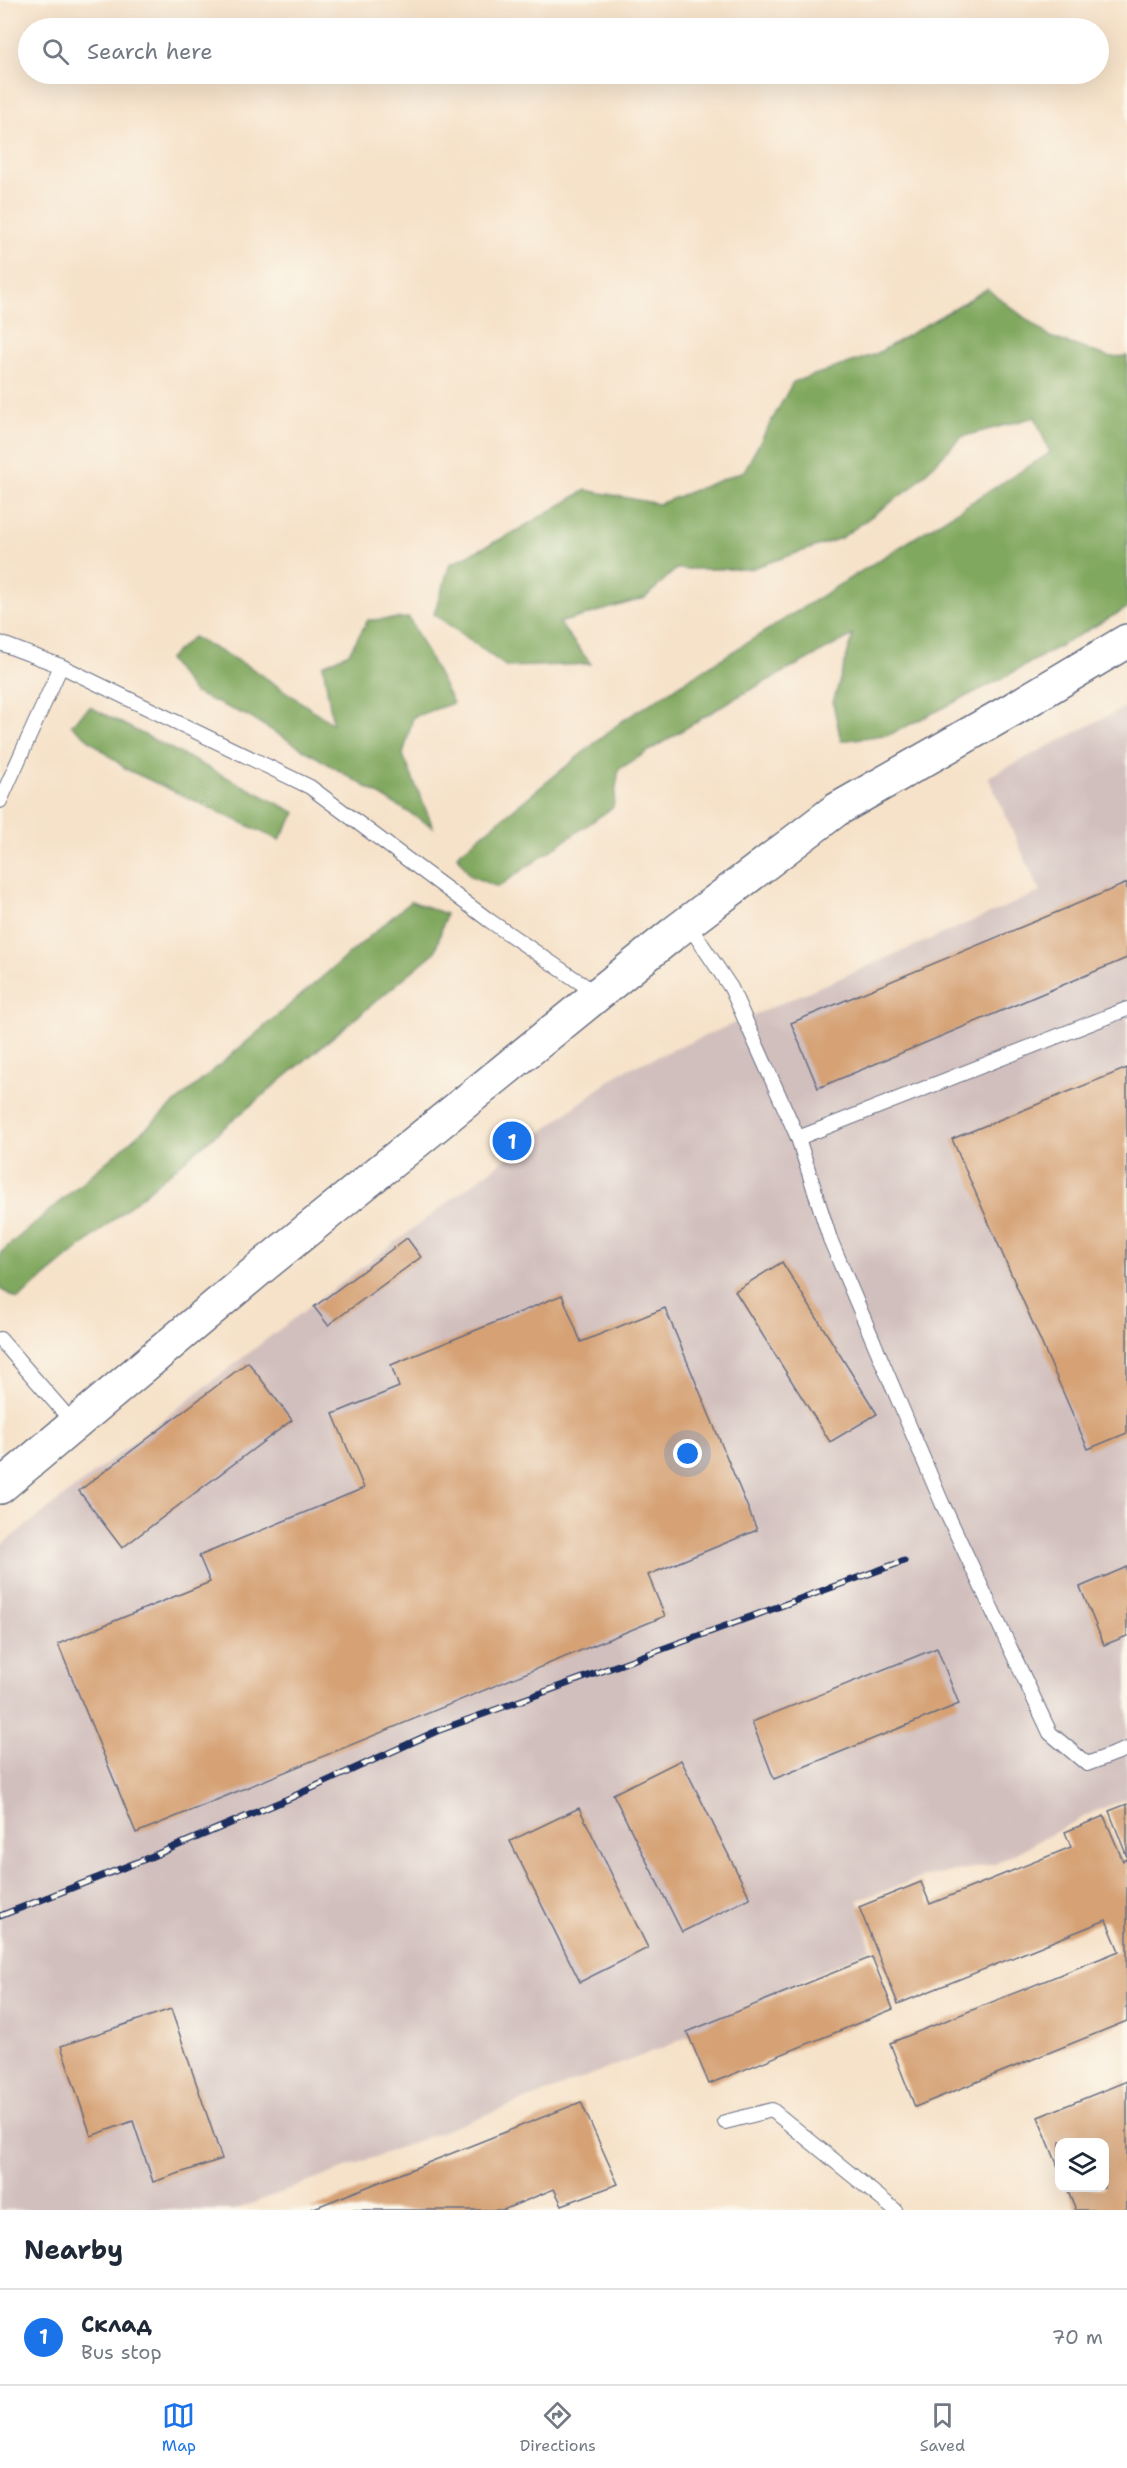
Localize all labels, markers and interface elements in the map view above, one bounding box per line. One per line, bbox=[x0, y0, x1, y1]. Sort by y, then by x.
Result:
search box bbox=[18, 18, 1109, 84]
icon: search bbox=[39, 35, 72, 68]
text: Search here bbox=[87, 37, 213, 66]
pin: 1 bbox=[492, 1118, 532, 1164]
your location bbox=[673, 1439, 702, 1468]
map controls bbox=[1055, 2138, 1109, 2192]
button: layers bbox=[1055, 2138, 1109, 2192]
text: Nearby bbox=[24, 2232, 123, 2267]
text: Склад bbox=[81, 2310, 152, 2339]
text: 1 bbox=[39, 2324, 48, 2350]
text: 70 m bbox=[1051, 2324, 1103, 2350]
text: Bus stop bbox=[81, 2339, 162, 2365]
tab: Map bbox=[162, 2399, 196, 2456]
tab: Directions bbox=[520, 2399, 596, 2456]
tab: Saved bbox=[920, 2399, 965, 2456]

